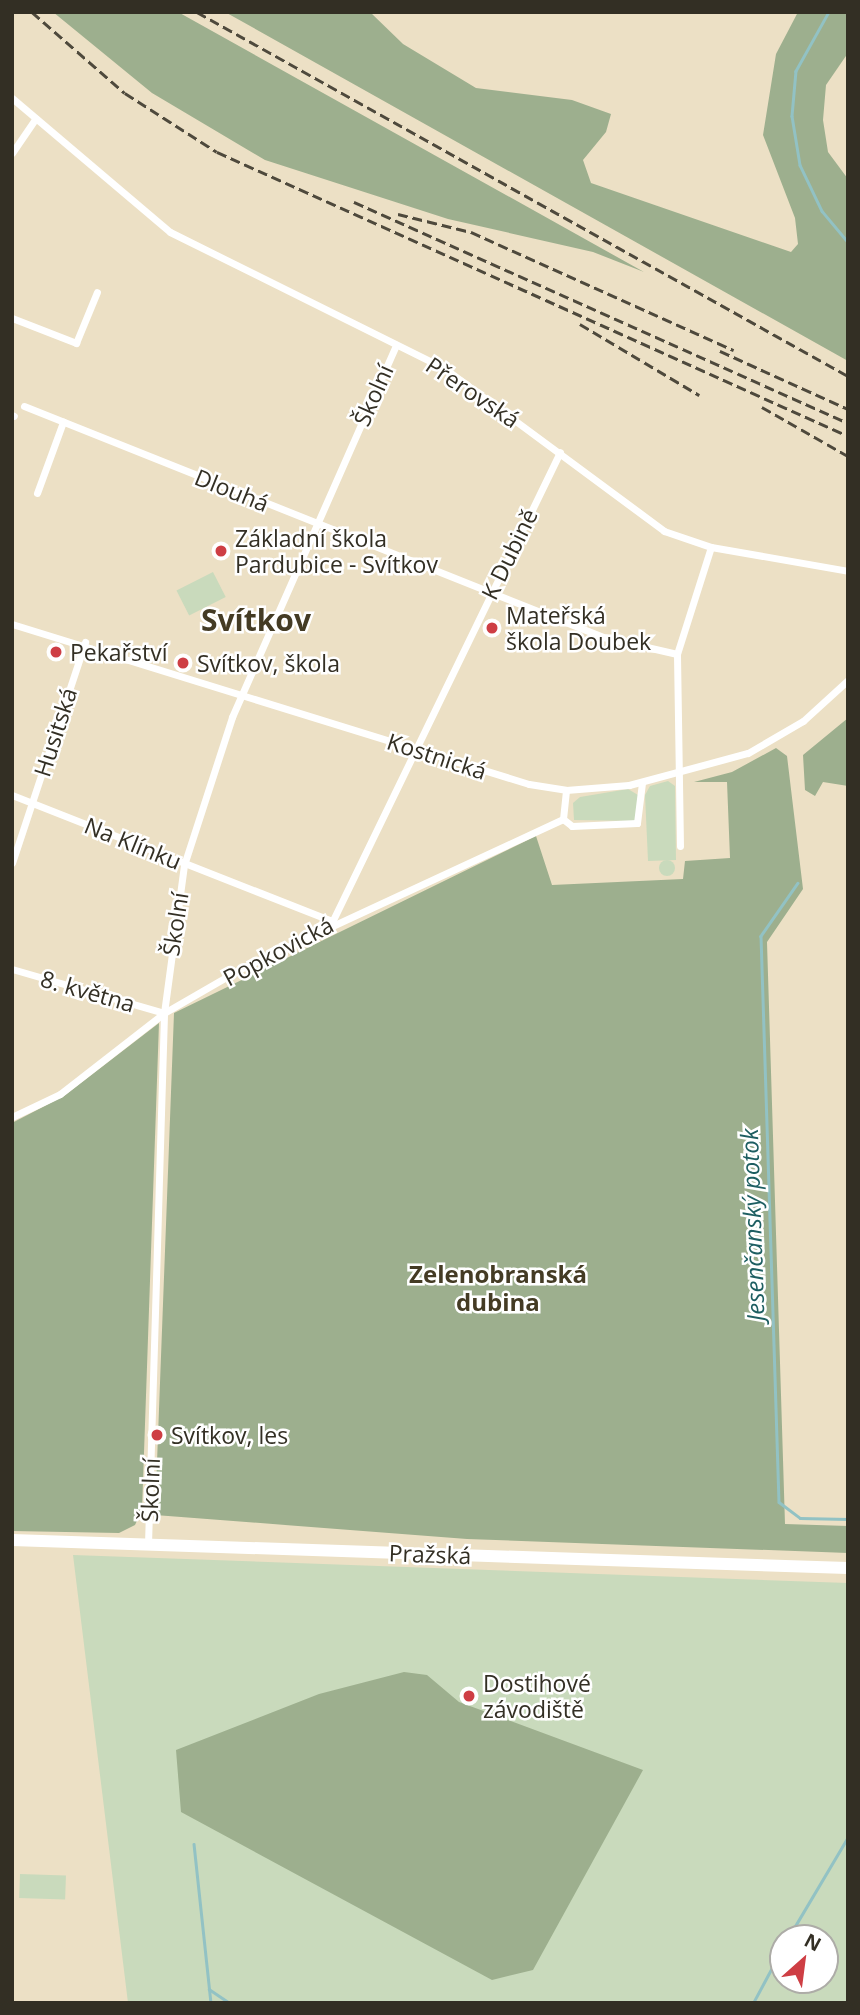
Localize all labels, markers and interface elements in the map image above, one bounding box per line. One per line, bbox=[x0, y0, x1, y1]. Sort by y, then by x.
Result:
street label: Přerovská bbox=[421, 351, 525, 433]
street label: Školní bbox=[347, 360, 399, 430]
street label: Dlouhá bbox=[191, 463, 273, 517]
street label: K Dubině bbox=[475, 504, 543, 604]
place label: Základní škola Pardubice - Svítkov bbox=[235, 524, 438, 578]
marker: Základní škola Pardubice - Svítkov bbox=[213, 543, 229, 559]
place label: Mateřská škola Doubek bbox=[506, 601, 651, 655]
district label: Svítkov bbox=[201, 602, 311, 638]
marker: Mateřská škola Doubek bbox=[484, 620, 500, 636]
place label: Pekařství bbox=[70, 638, 167, 666]
marker: Pekařství bbox=[48, 644, 64, 660]
place label: Svítkov, škola bbox=[197, 649, 340, 677]
marker: Svítkov, škola bbox=[175, 655, 191, 671]
street label: Husitská bbox=[28, 684, 82, 780]
street label: Kostnická bbox=[384, 727, 490, 785]
street label: Na Klínku bbox=[81, 811, 185, 875]
street label: Školní bbox=[156, 890, 194, 958]
street label: Popkovická bbox=[218, 910, 338, 992]
street label: 8. května bbox=[38, 964, 138, 1018]
water label: Jesenčanský potok bbox=[734, 1128, 770, 1322]
district label: Zelenobranská dubina bbox=[409, 1260, 587, 1316]
place label: Svítkov, les bbox=[171, 1421, 288, 1449]
marker: Svítkov, les bbox=[149, 1427, 165, 1443]
street label: Školní bbox=[135, 1457, 165, 1523]
street label: Pražská bbox=[388, 1539, 472, 1569]
place label: Dostihové závodiště bbox=[483, 1669, 591, 1723]
marker: Dostihové závodiště bbox=[461, 1688, 477, 1704]
north arrow bbox=[769, 1924, 839, 1994]
text: N bbox=[800, 1927, 826, 1957]

